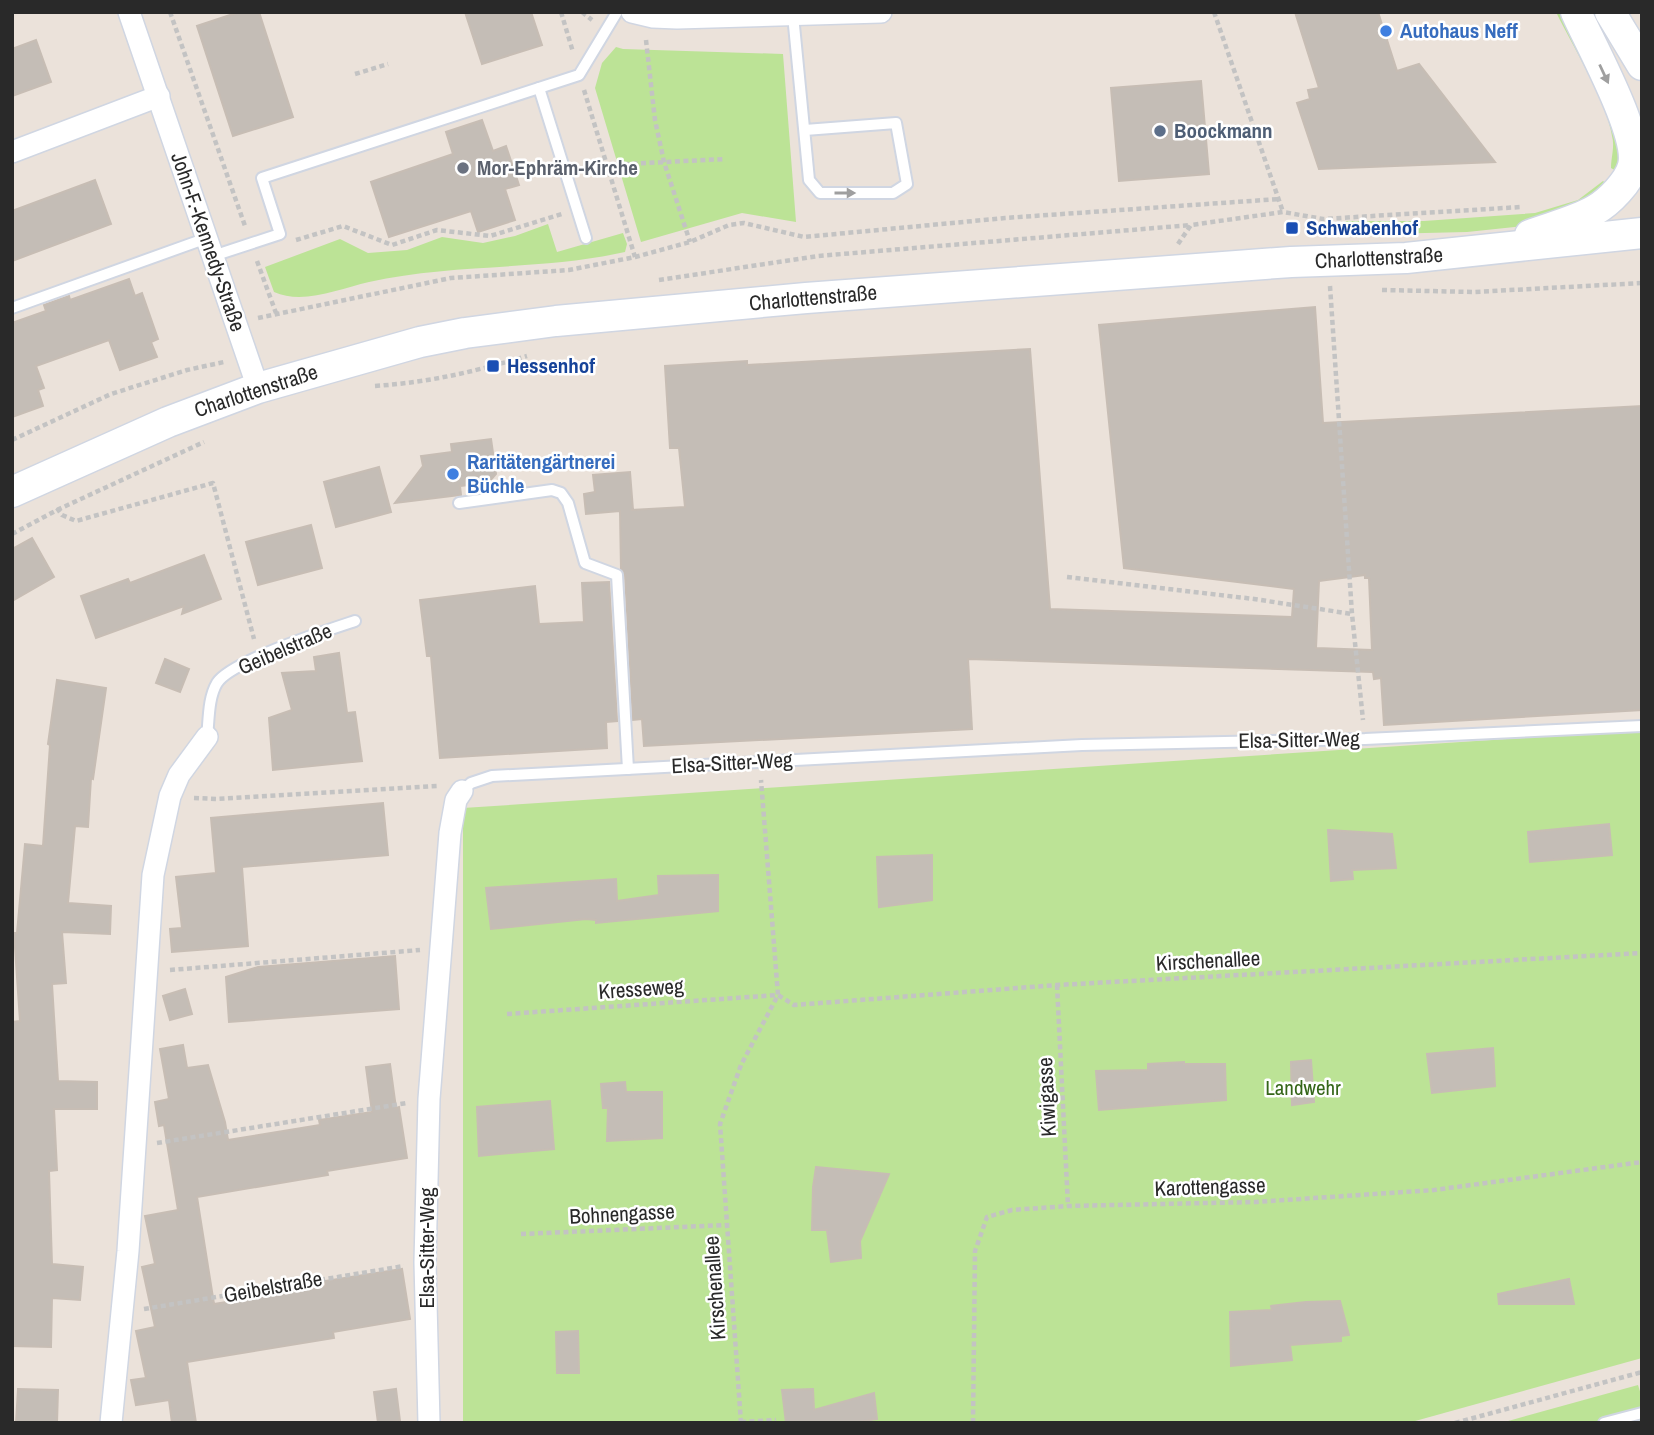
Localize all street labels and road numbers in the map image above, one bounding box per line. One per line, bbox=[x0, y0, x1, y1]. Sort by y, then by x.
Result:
street label: John-F.-Kennedy-Straße bbox=[164, 148, 253, 335]
street label: Charlottenstraße bbox=[1314, 240, 1444, 275]
street label: Charlottenstraße bbox=[748, 277, 878, 318]
street label: Charlottenstraße bbox=[190, 357, 321, 424]
street label: Geibelstraße bbox=[233, 616, 336, 681]
street label: Elsa-Sitter-Weg bbox=[1238, 724, 1360, 755]
street label: Elsa-Sitter-Weg bbox=[671, 745, 794, 780]
street label: Kirschenallee bbox=[1155, 943, 1261, 978]
street label: Kresseweg bbox=[597, 971, 685, 1006]
street label: Kiwigasse bbox=[1030, 1057, 1063, 1137]
street label: Karottengasse bbox=[1154, 1170, 1266, 1203]
street label: Elsa-Sitter-Weg bbox=[412, 1187, 441, 1309]
street label: Bohnengasse bbox=[569, 1196, 675, 1231]
street label: Kirschenallee bbox=[696, 1235, 733, 1341]
street label: Geibelstraße bbox=[221, 1264, 324, 1309]

